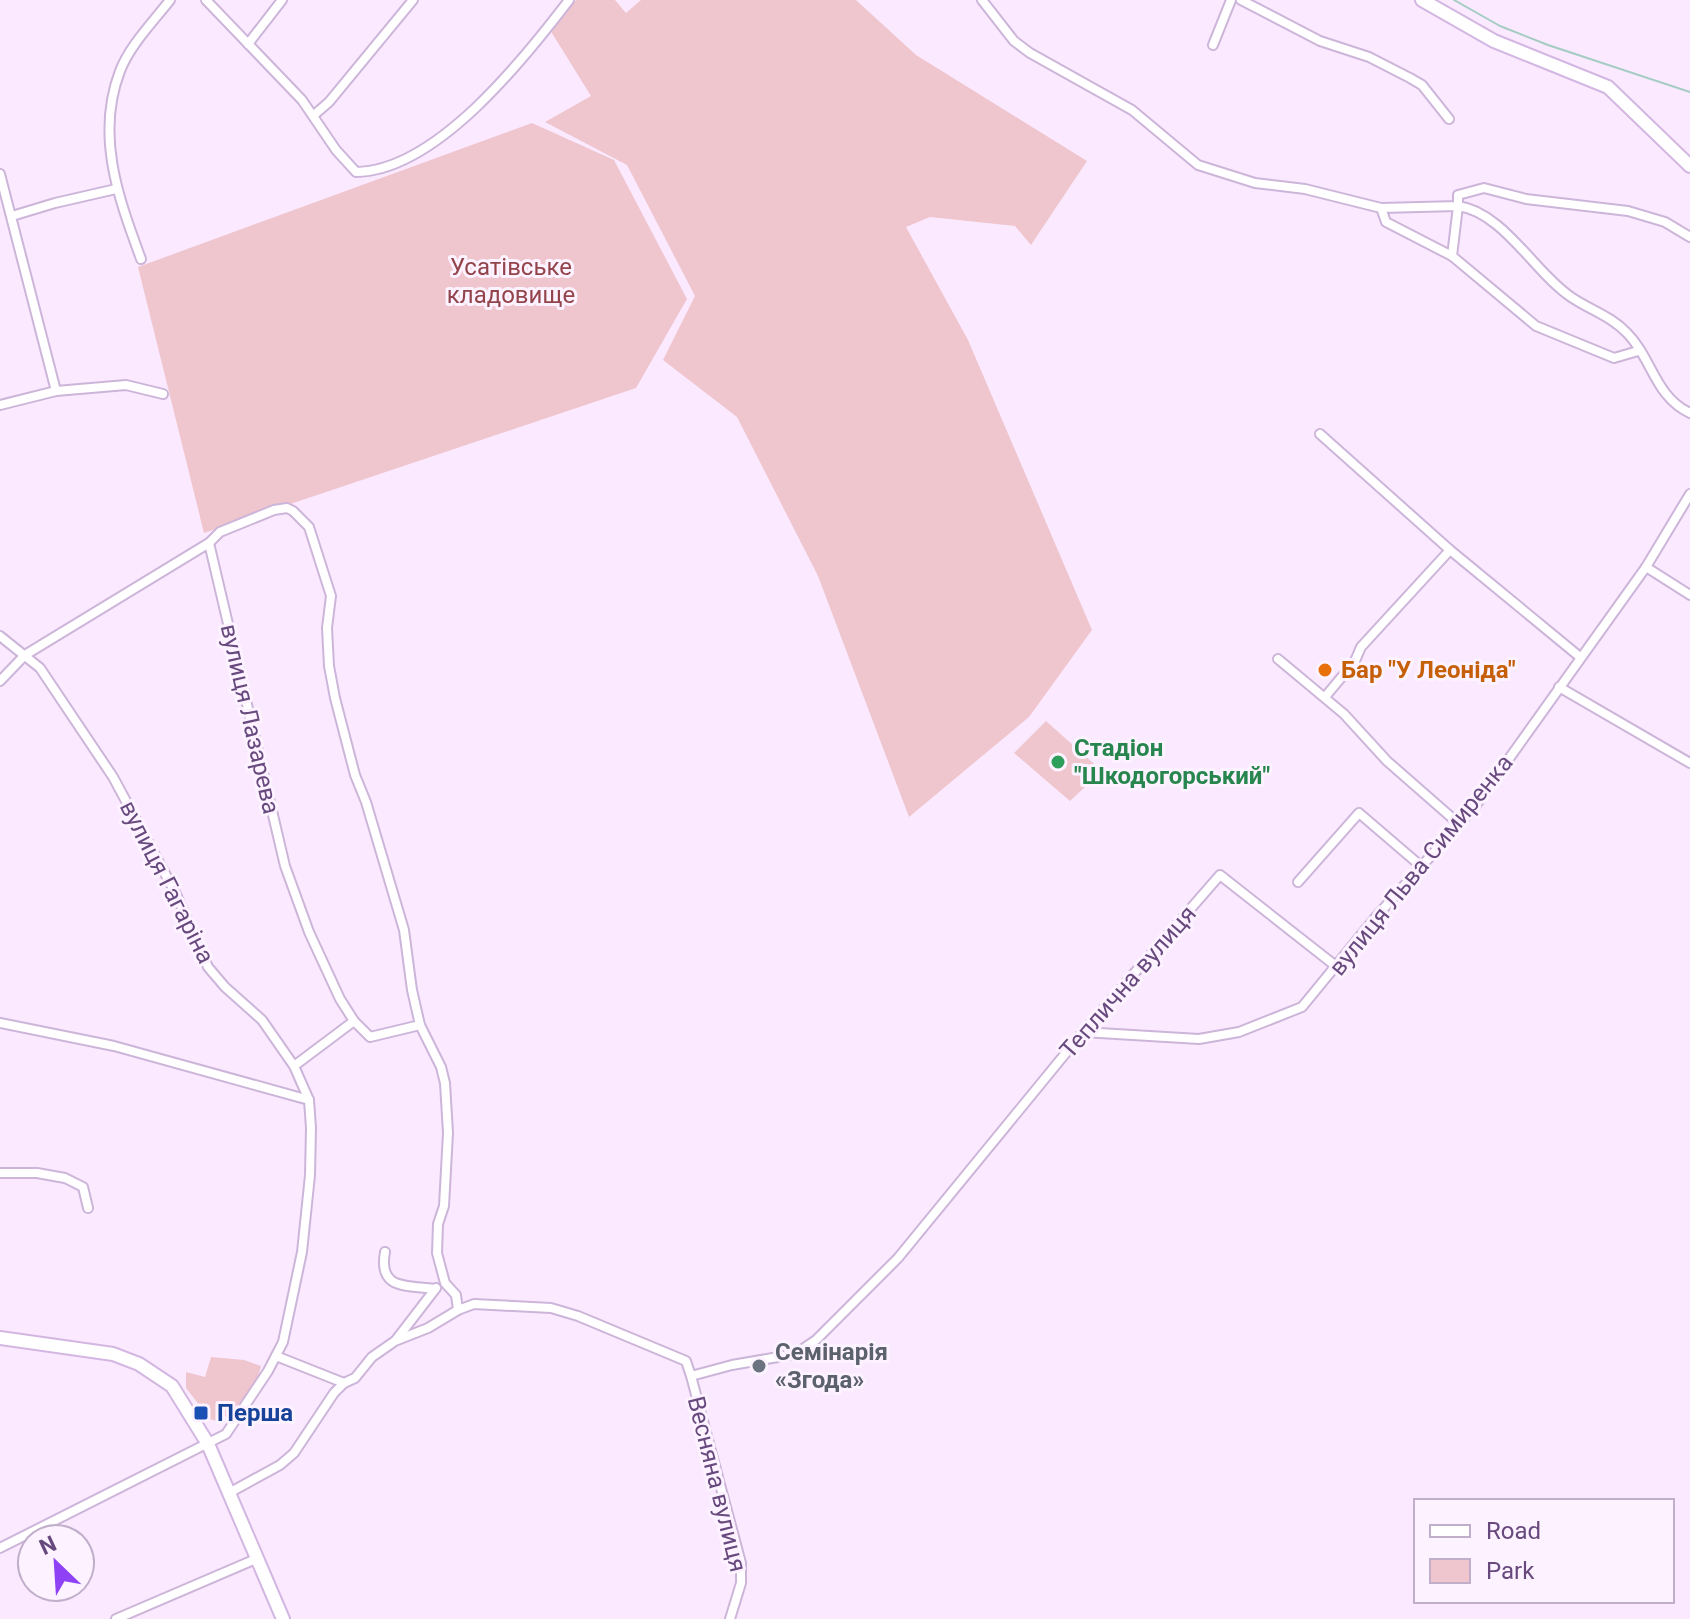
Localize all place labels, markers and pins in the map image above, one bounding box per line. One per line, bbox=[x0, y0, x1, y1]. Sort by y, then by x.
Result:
place label: Бар "У Леоніда" bbox=[1341, 656, 1516, 684]
marker: Бар "У Леоніда" bbox=[1316, 661, 1334, 679]
place label: Стадіон "Шкодогорський" bbox=[1074, 734, 1270, 790]
marker: Стадіон "Шкодогорський" bbox=[1049, 753, 1067, 771]
place label: Семінарія «Згода» bbox=[775, 1338, 888, 1394]
marker: Семінарія «Згода» bbox=[750, 1357, 768, 1375]
place label: Перша bbox=[217, 1399, 293, 1427]
marker: Перша bbox=[192, 1404, 210, 1422]

